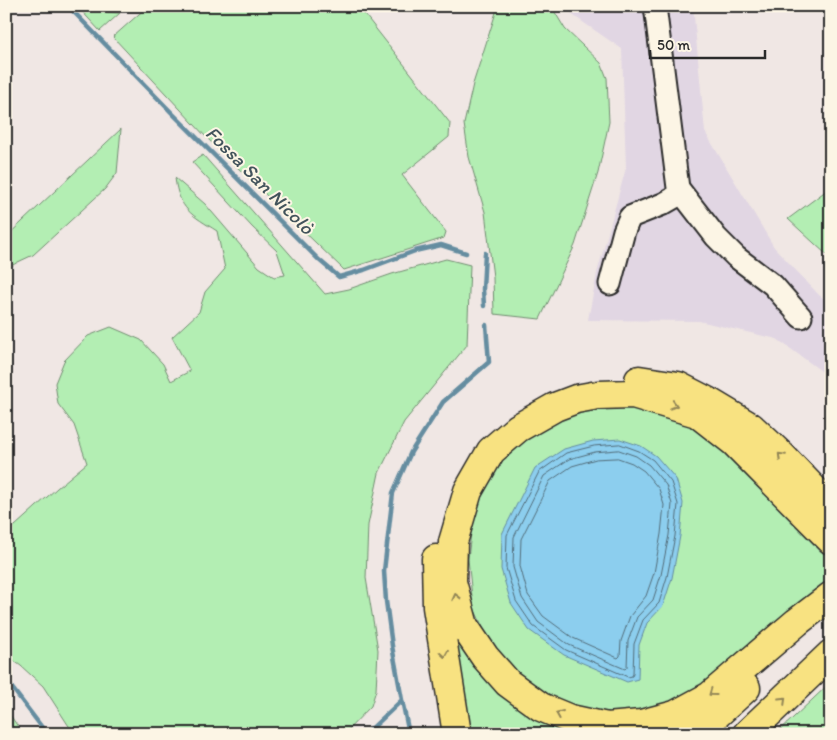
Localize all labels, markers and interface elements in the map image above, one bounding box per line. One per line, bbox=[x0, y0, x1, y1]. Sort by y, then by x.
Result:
scale bar bbox=[650, 28, 764, 60]
text: 50 m bbox=[657, 36, 690, 54]
water label: Fossa San Nicolò bbox=[201, 121, 320, 240]
one-way arrow bbox=[669, 400, 677, 410]
one-way arrow bbox=[778, 453, 787, 462]
one-way arrow bbox=[451, 592, 462, 601]
one-way arrow bbox=[438, 650, 449, 658]
one-way arrow bbox=[709, 688, 718, 696]
one-way arrow bbox=[777, 697, 786, 706]
one-way arrow bbox=[555, 710, 564, 721]

